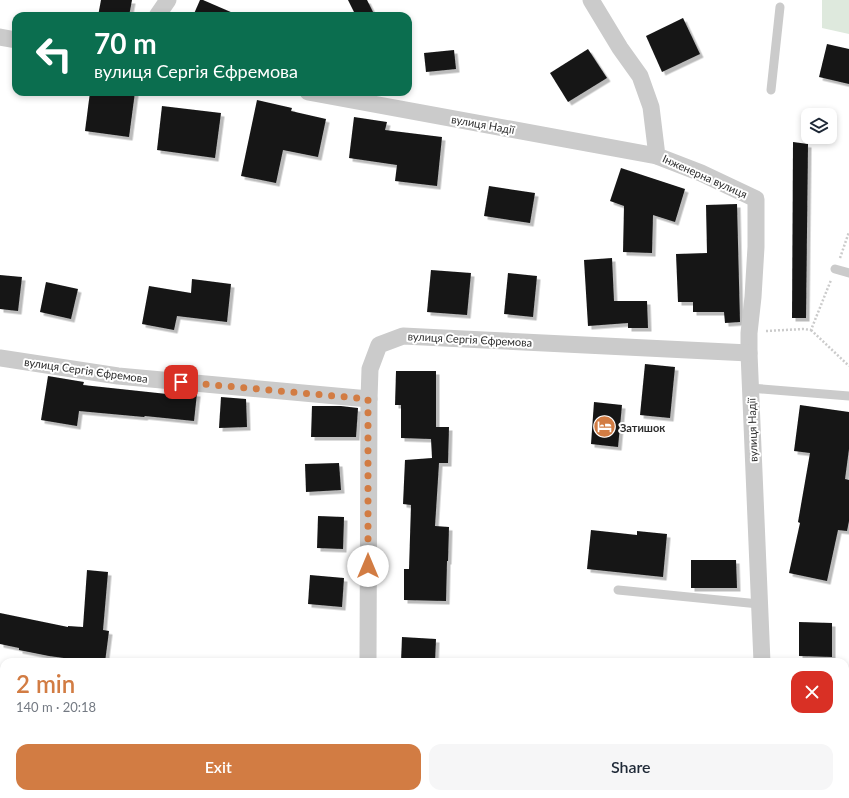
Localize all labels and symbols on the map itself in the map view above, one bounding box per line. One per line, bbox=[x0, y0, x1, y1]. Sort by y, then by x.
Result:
street label: вулиця Надії bbox=[450, 112, 516, 136]
street label: Інженерна вулиця bbox=[661, 151, 749, 201]
street label: вулиця Сергія Єфремова bbox=[407, 329, 533, 349]
street label: вулиця Сергія Єфремова bbox=[23, 355, 149, 385]
pin bbox=[164, 365, 198, 399]
street label: вулиця Надії bbox=[744, 397, 760, 462]
hotel icon: Затишок bbox=[591, 414, 617, 440]
place label: Затишок bbox=[620, 421, 665, 434]
position arrow bbox=[347, 545, 389, 587]

